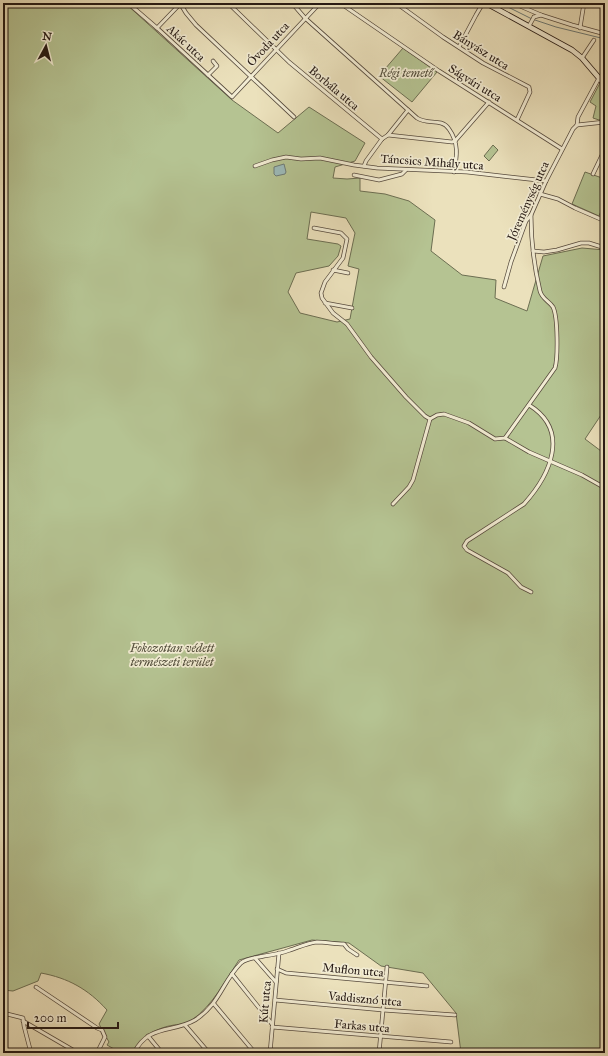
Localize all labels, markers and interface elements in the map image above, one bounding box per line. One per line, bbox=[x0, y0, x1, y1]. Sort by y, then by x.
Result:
street label: Óvoda utca bbox=[243, 17, 293, 69]
street label: Akác utca bbox=[163, 21, 209, 65]
north arrow bbox=[26, 26, 66, 66]
street label: Bányász utca bbox=[450, 27, 512, 73]
text: N bbox=[42, 30, 53, 44]
street label: Ságvári utca bbox=[445, 61, 505, 106]
street label: Borbála utca bbox=[306, 63, 363, 114]
park label: Régi temető bbox=[378, 66, 435, 80]
street label: Táncsics Mihály utca bbox=[380, 151, 485, 173]
street label: Jóreménység utca bbox=[503, 158, 553, 245]
park label: Fokozottan védett természeti terület bbox=[129, 641, 215, 669]
street label: Muflon utca bbox=[322, 960, 385, 980]
street label: Kút utca bbox=[256, 979, 274, 1024]
street label: Vaddisznó utca bbox=[327, 989, 403, 1009]
scale bar bbox=[28, 1004, 118, 1030]
text: 200 m bbox=[34, 1011, 67, 1025]
street label: Farkas utca bbox=[334, 1017, 391, 1035]

